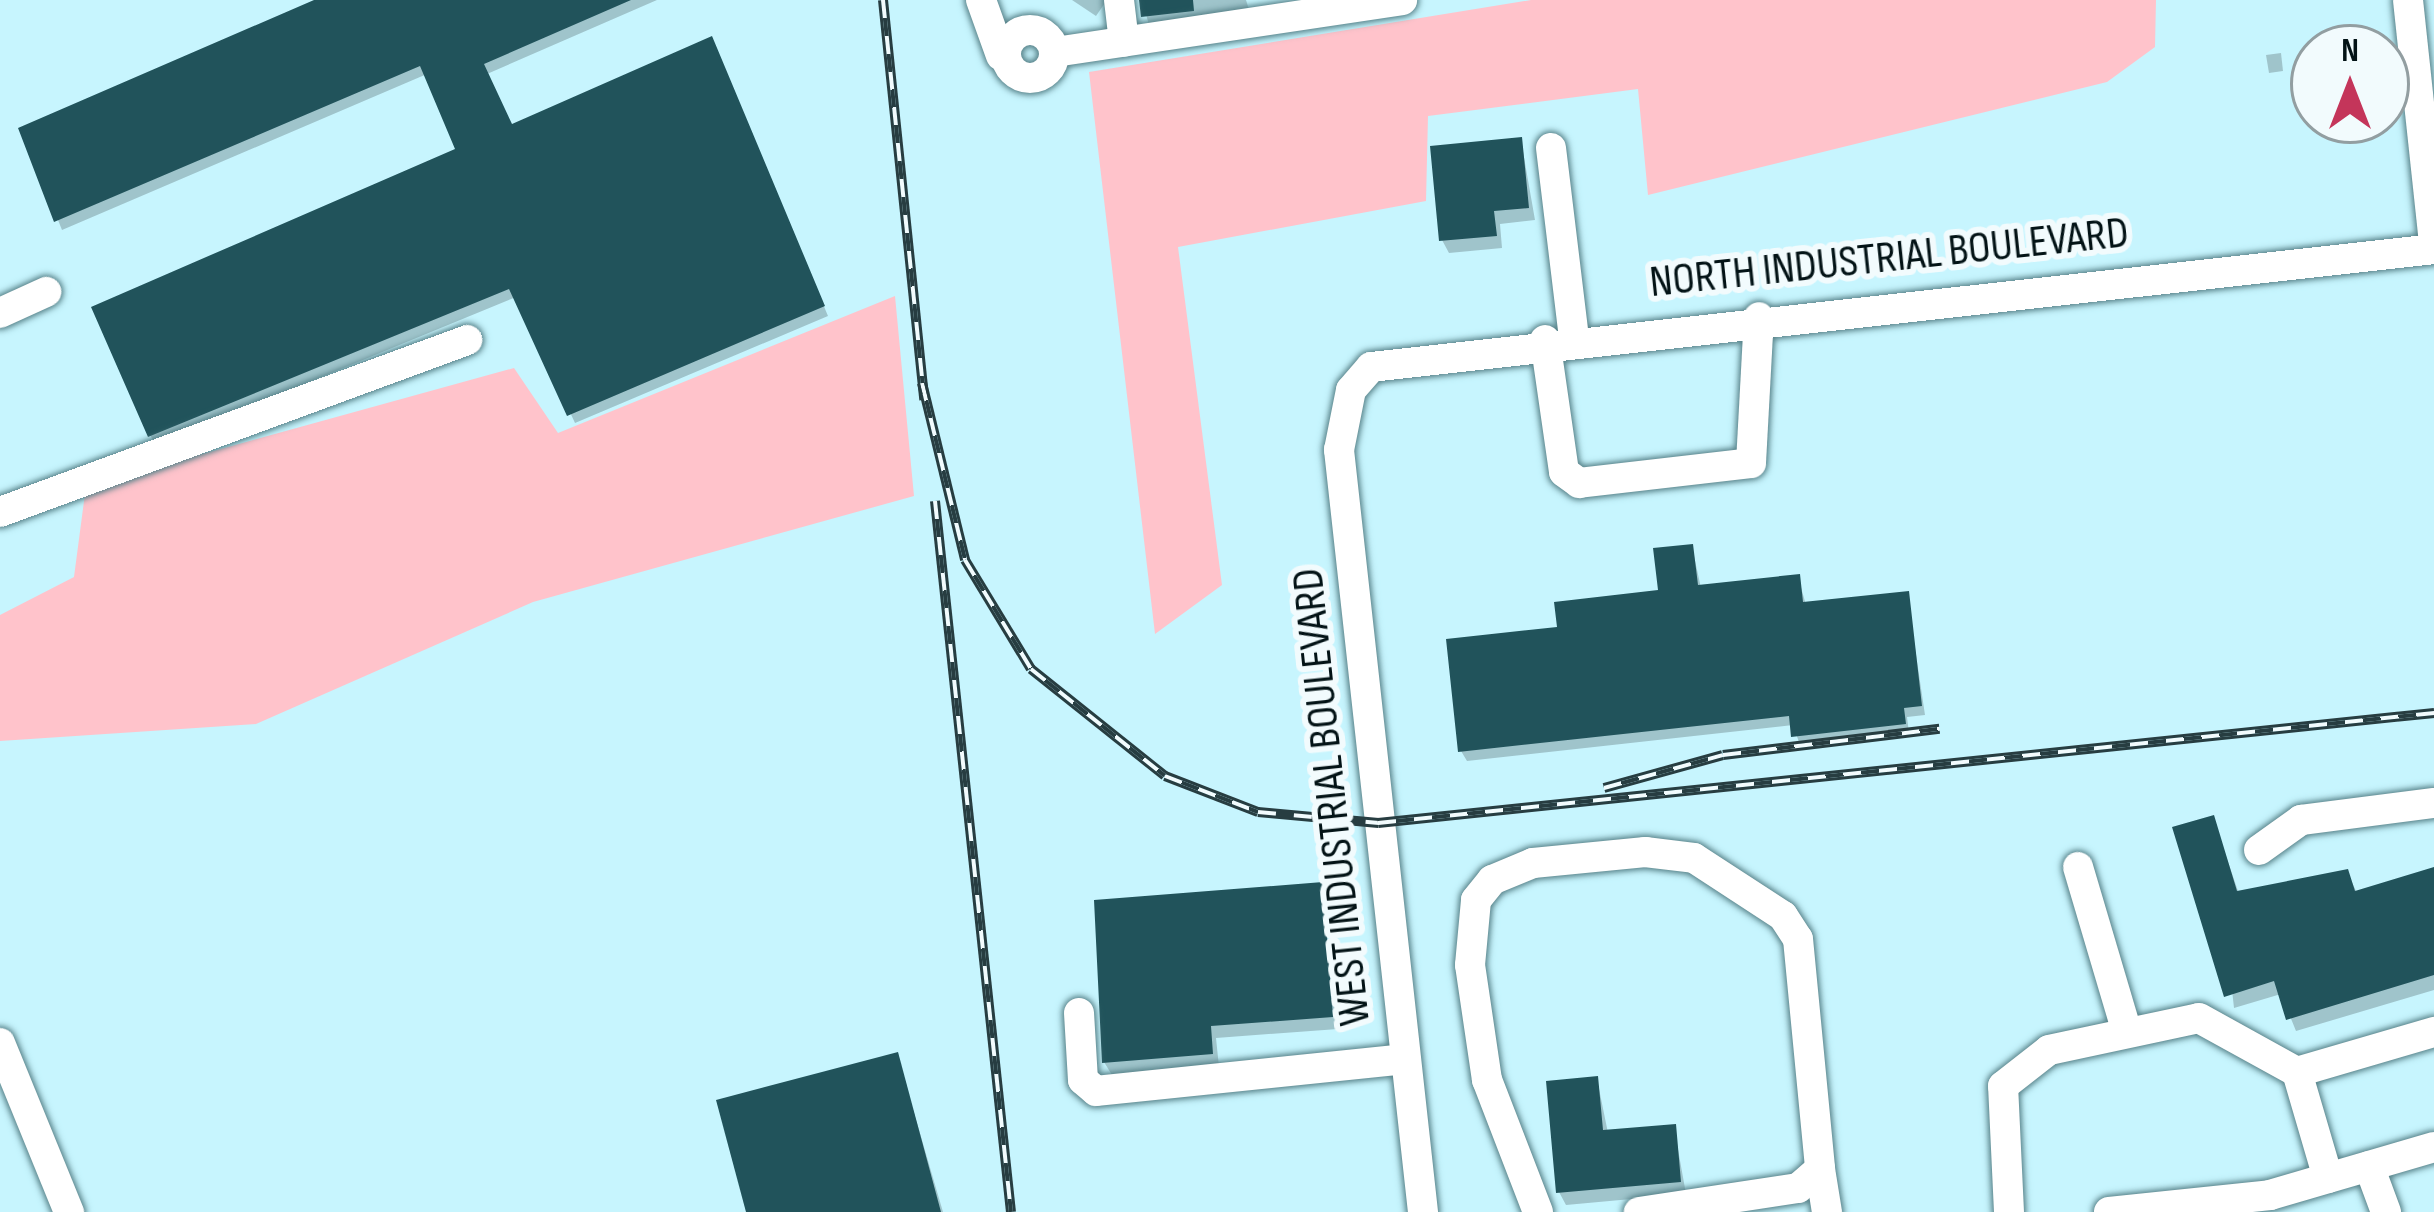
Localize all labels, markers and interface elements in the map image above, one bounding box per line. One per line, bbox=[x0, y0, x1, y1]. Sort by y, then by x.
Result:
north arrow bbox=[2290, 24, 2410, 144]
text: N bbox=[2341, 31, 2359, 71]
street label: NORTH INDUSTRIAL BOULEVARD bbox=[1647, 206, 2131, 310]
street label: WEST INDUSTRIAL BOULEVARD bbox=[1281, 566, 1383, 1028]

